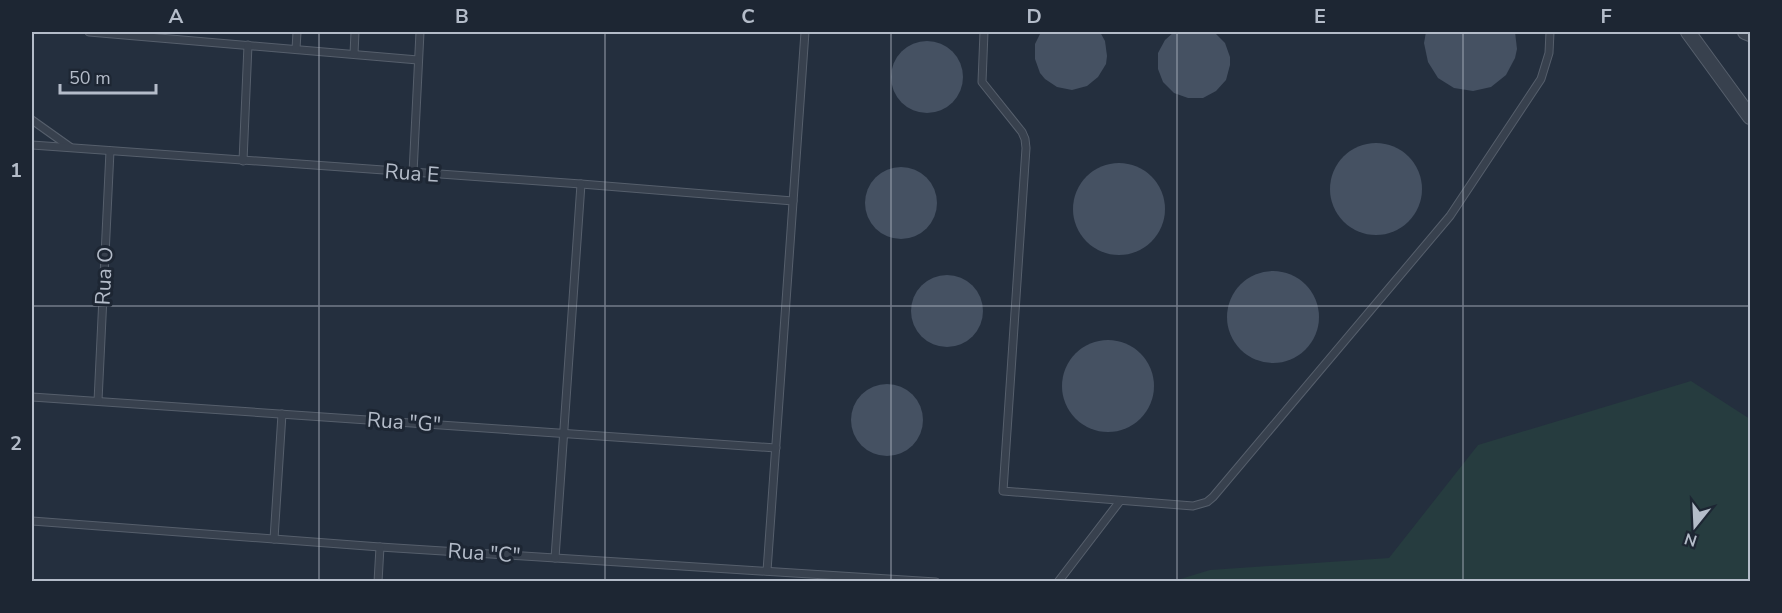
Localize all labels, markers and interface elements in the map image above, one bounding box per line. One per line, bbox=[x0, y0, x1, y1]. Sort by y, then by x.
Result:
text: A bbox=[169, 3, 184, 30]
text: B bbox=[455, 3, 469, 30]
text: C bbox=[741, 3, 755, 30]
text: D bbox=[1026, 3, 1042, 30]
text: E bbox=[1314, 3, 1326, 30]
text: F bbox=[1600, 3, 1612, 30]
scale bar bbox=[60, 57, 156, 95]
text: 50 m bbox=[69, 66, 111, 90]
text: 1 bbox=[10, 157, 22, 184]
street label: Rua E bbox=[384, 157, 440, 189]
street label: Rua O bbox=[88, 246, 120, 306]
street label: Rua "G" bbox=[366, 405, 442, 439]
text: 2 bbox=[10, 430, 22, 457]
north arrow bbox=[1665, 496, 1725, 556]
text: N bbox=[1682, 527, 1700, 552]
street label: Rua "C" bbox=[447, 536, 521, 570]

